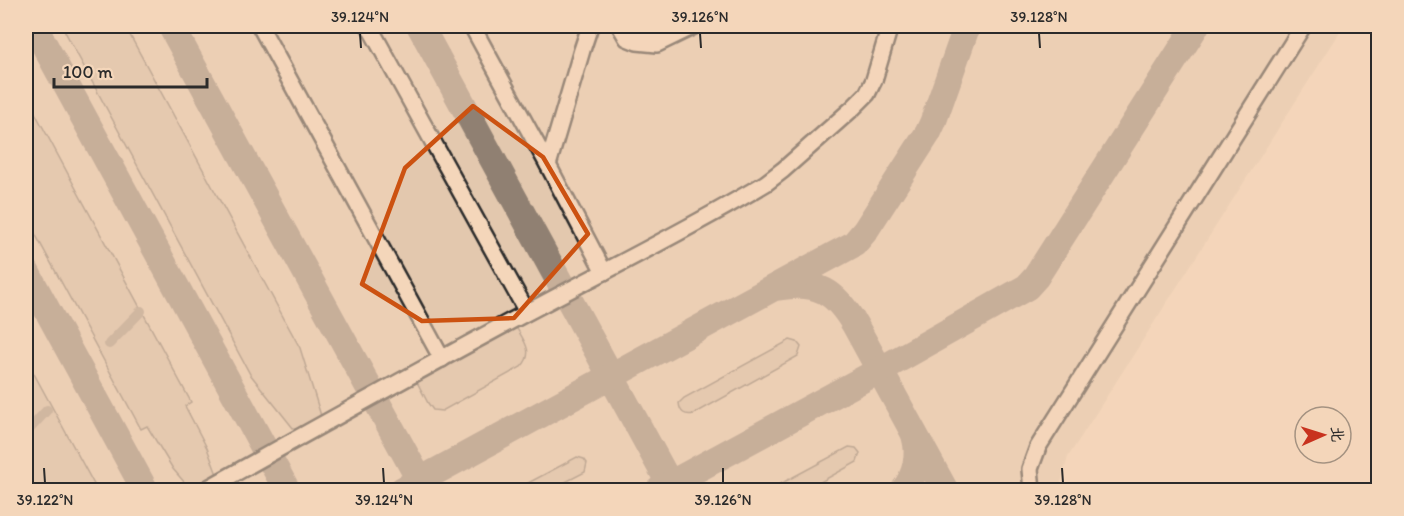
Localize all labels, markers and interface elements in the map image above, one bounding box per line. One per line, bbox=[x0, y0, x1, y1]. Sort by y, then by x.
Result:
text: 39.124°N bbox=[331, 8, 389, 26]
text: 39.126°N bbox=[671, 8, 729, 26]
text: 39.128°N bbox=[1010, 8, 1068, 26]
scale bar bbox=[54, 51, 207, 89]
text: 100 m bbox=[63, 61, 113, 83]
north arrow bbox=[1293, 405, 1353, 465]
text: 北 bbox=[1328, 426, 1347, 443]
text: 39.122°N bbox=[16, 491, 74, 509]
text: 39.124°N bbox=[355, 491, 413, 509]
text: 39.126°N bbox=[694, 491, 752, 509]
text: 39.128°N bbox=[1034, 491, 1092, 509]

